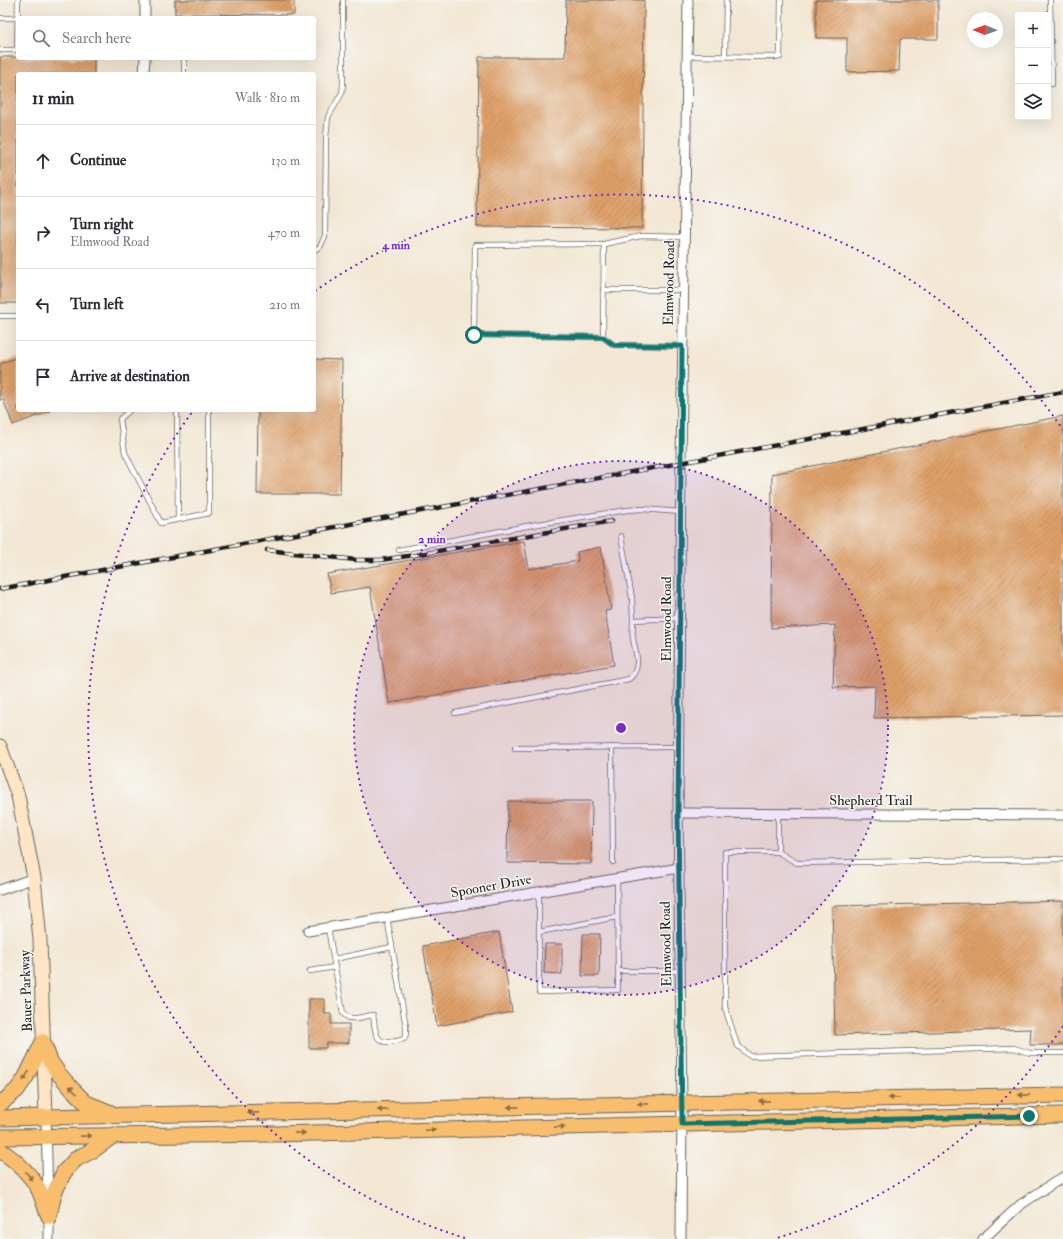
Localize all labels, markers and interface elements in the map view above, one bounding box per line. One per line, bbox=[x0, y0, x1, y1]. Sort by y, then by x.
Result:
north arrow bbox=[967, 12, 1003, 48]
map controls bbox=[1015, 12, 1051, 120]
button: + bbox=[1015, 12, 1051, 48]
search box bbox=[16, 16, 316, 60]
icon: search bbox=[30, 27, 52, 49]
text: Search here bbox=[62, 29, 131, 48]
button: − bbox=[1015, 48, 1051, 84]
button: layers bbox=[1015, 84, 1051, 120]
text: 11 min bbox=[32, 88, 74, 109]
text: Walk · 810 m bbox=[235, 90, 300, 106]
icon: ahead bbox=[32, 150, 54, 172]
text: Continue bbox=[70, 151, 126, 170]
text: 130 m bbox=[271, 153, 300, 169]
text: Turn right bbox=[70, 215, 133, 234]
icon: right bbox=[32, 222, 54, 244]
text: 470 m bbox=[268, 225, 300, 241]
text: Elmwood Road bbox=[70, 234, 149, 250]
text: 4 min bbox=[381, 238, 411, 253]
street label: Elmwood Road bbox=[660, 240, 678, 326]
icon: left bbox=[32, 294, 54, 316]
text: Turn left bbox=[70, 295, 124, 314]
text: 210 m bbox=[269, 297, 300, 313]
route start bbox=[465, 326, 483, 344]
icon: arrive bbox=[32, 366, 54, 388]
text: Arrive at destination bbox=[70, 367, 190, 386]
text: 2 min bbox=[418, 532, 446, 547]
street label: Elmwood Road bbox=[658, 576, 675, 662]
centre of rings bbox=[614, 721, 628, 735]
street label: Shepherd Trail bbox=[829, 792, 913, 810]
street label: Spooner Drive bbox=[449, 871, 533, 902]
street label: Elmwood Road bbox=[657, 901, 675, 987]
street label: Bauer Parkway bbox=[16, 949, 37, 1032]
one-way arrow bbox=[22, 1071, 30, 1081]
one-way arrow bbox=[68, 1085, 78, 1095]
one-way arrow bbox=[1018, 1092, 1030, 1099]
one-way arrow bbox=[887, 1095, 900, 1101]
one-way arrow bbox=[757, 1098, 770, 1104]
one-way arrow bbox=[636, 1101, 649, 1107]
one-way arrow bbox=[506, 1104, 519, 1110]
one-way arrow bbox=[376, 1107, 389, 1113]
route end bbox=[1020, 1107, 1038, 1125]
one-way arrow bbox=[246, 1110, 259, 1116]
one-way arrow bbox=[554, 1124, 567, 1130]
one-way arrow bbox=[424, 1127, 437, 1133]
one-way arrow bbox=[294, 1130, 307, 1136]
one-way arrow bbox=[80, 1133, 93, 1139]
one-way arrow bbox=[24, 1170, 33, 1181]

